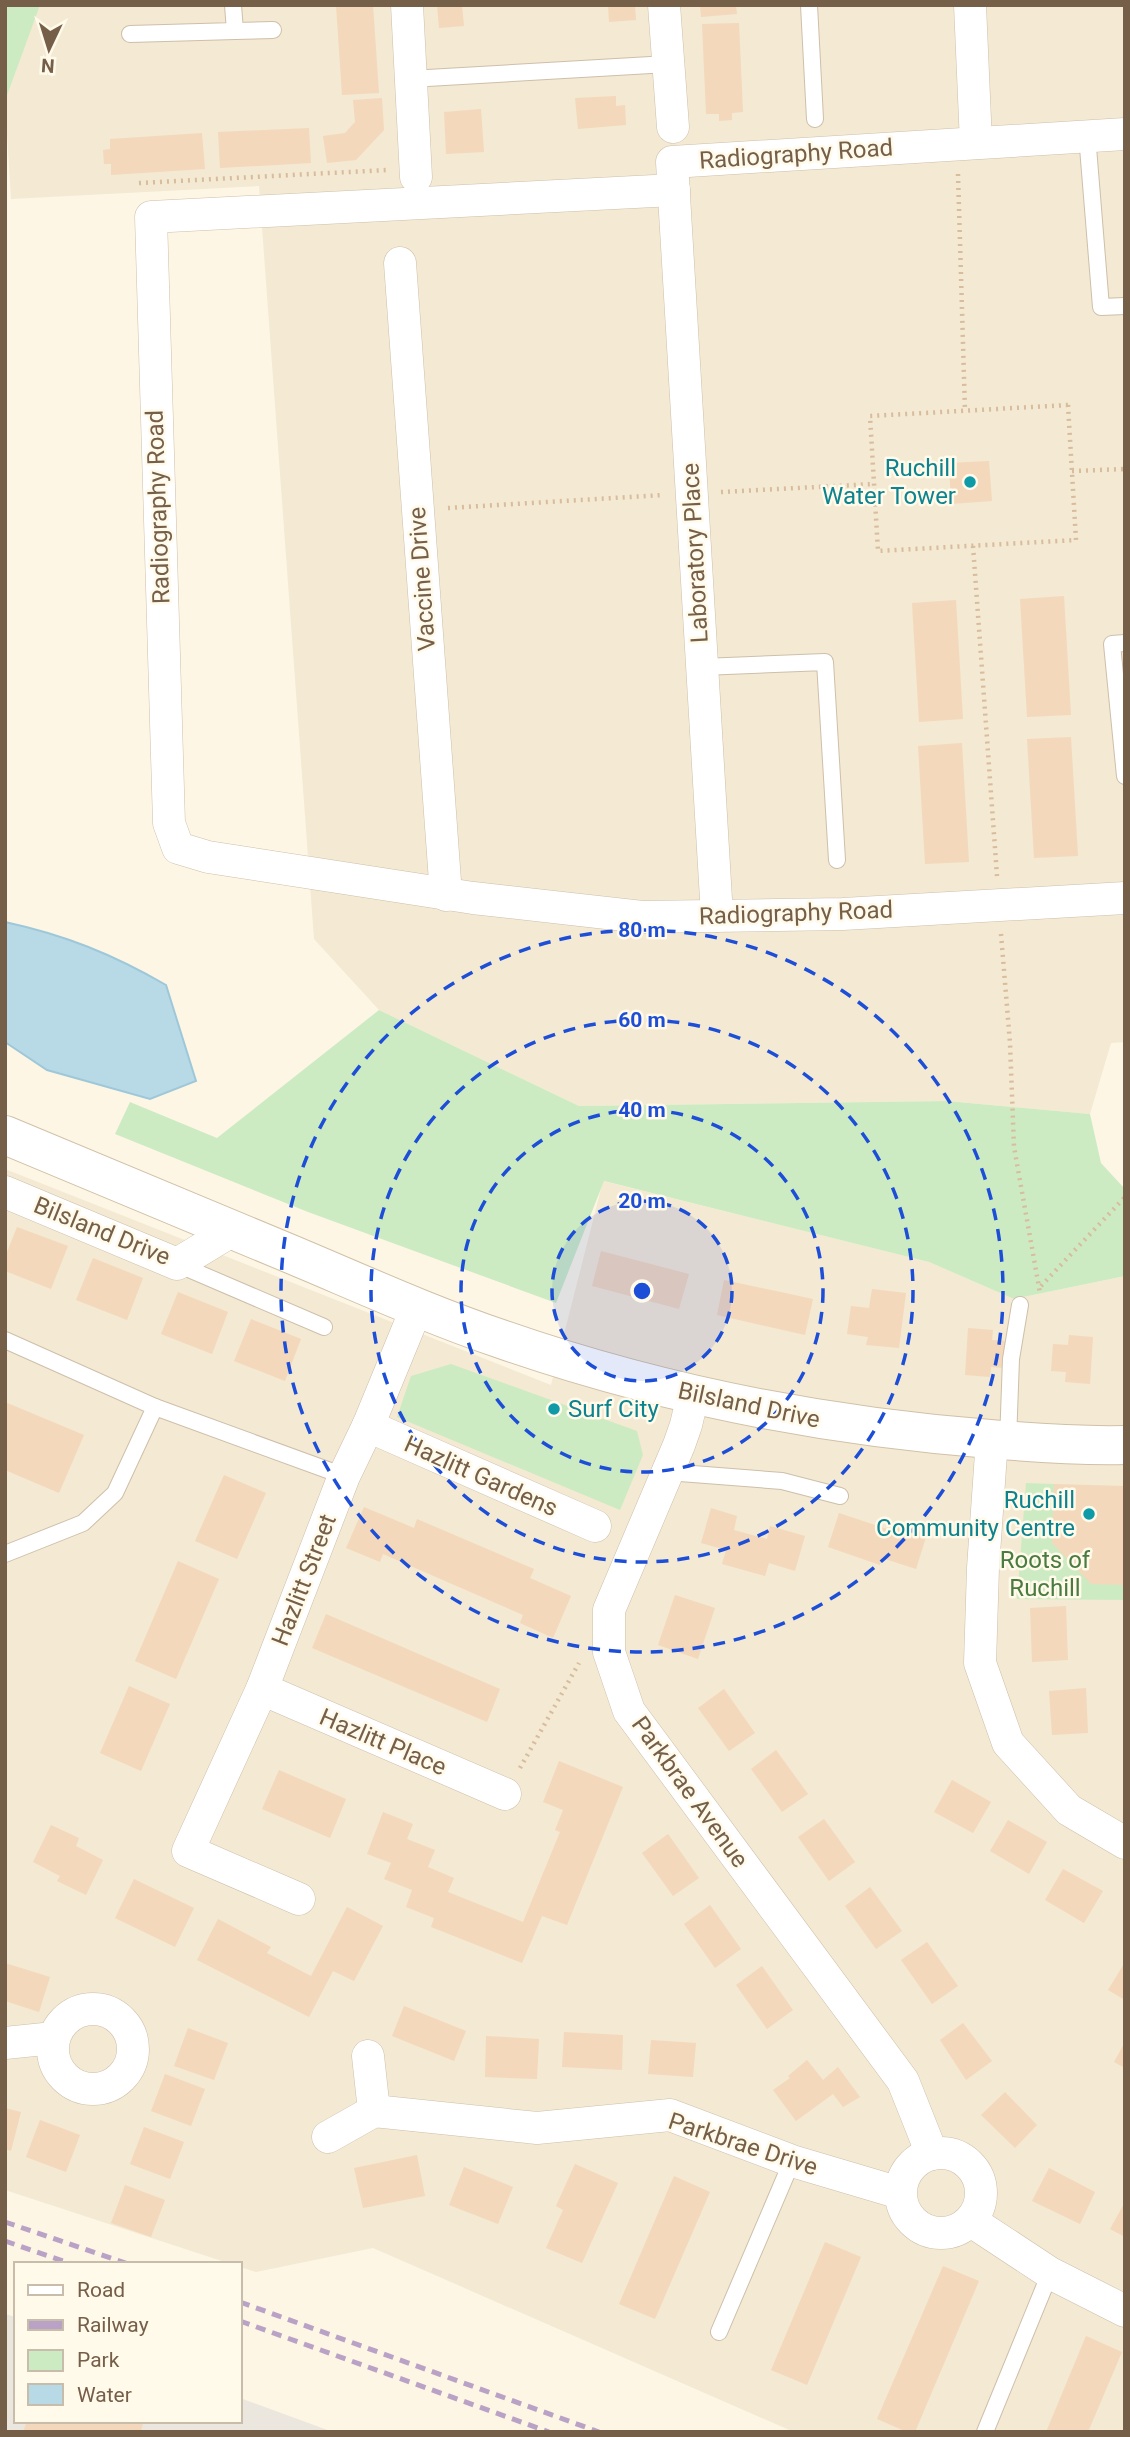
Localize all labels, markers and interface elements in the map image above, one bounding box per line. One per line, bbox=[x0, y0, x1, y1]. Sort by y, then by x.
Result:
north arrow bbox=[14, 14, 84, 84]
text: N bbox=[40, 54, 55, 77]
street label: Radiography Road bbox=[698, 133, 894, 175]
street label: Radiography Road bbox=[141, 409, 175, 605]
place label: Ruchill Water Tower bbox=[822, 454, 956, 510]
street label: Laboratory Place bbox=[676, 462, 714, 644]
marker: Ruchill Water Tower bbox=[962, 474, 978, 490]
street label: Vaccine Drive bbox=[403, 506, 441, 652]
street label: Radiography Road bbox=[698, 896, 894, 930]
text: 80 m bbox=[618, 918, 666, 942]
text: 60 m bbox=[618, 1008, 666, 1032]
text: 40 m bbox=[618, 1098, 666, 1122]
text: 20 m bbox=[618, 1189, 666, 1213]
street label: Bilsland Drive bbox=[30, 1191, 174, 1271]
centre of rings bbox=[630, 1279, 654, 1303]
street label: Bilsland Drive bbox=[675, 1376, 823, 1434]
place label: Surf City bbox=[568, 1395, 659, 1423]
marker: Surf City bbox=[546, 1401, 562, 1417]
street label: Hazlitt Gardens bbox=[400, 1430, 562, 1522]
place label: Ruchill Community Centre bbox=[876, 1486, 1075, 1542]
marker: Ruchill Community Centre bbox=[1081, 1506, 1097, 1522]
street label: Hazlitt Street bbox=[266, 1510, 342, 1650]
park label: Roots of Ruchill bbox=[1000, 1546, 1091, 1602]
street label: Hazlitt Place bbox=[316, 1703, 450, 1781]
street label: Parkbrae Avenue bbox=[626, 1711, 754, 1873]
street label: Parkbrae Drive bbox=[665, 2107, 821, 2181]
legend bbox=[14, 2262, 242, 2423]
text: Road bbox=[77, 2278, 125, 2302]
text: Railway bbox=[77, 2313, 149, 2337]
text: Park bbox=[77, 2348, 120, 2372]
text: Water bbox=[77, 2383, 132, 2407]

